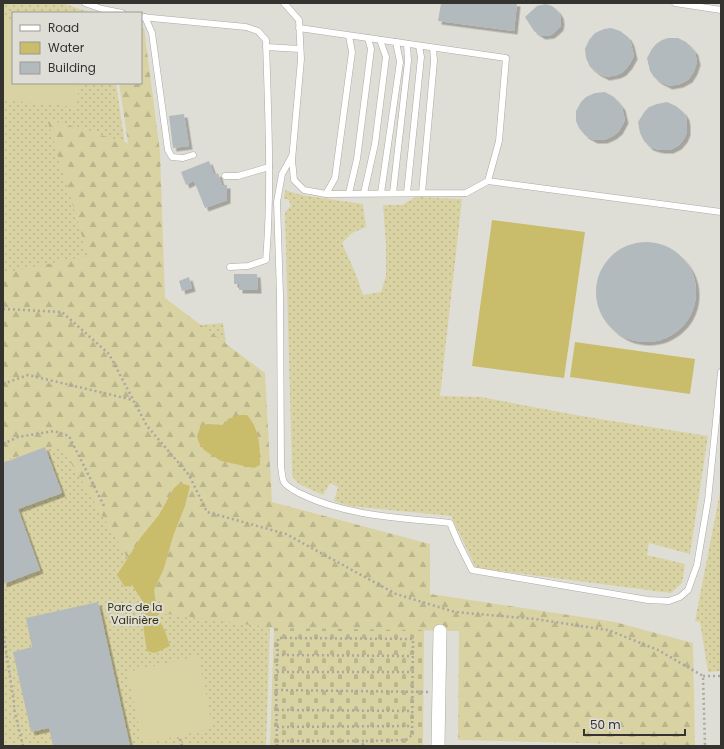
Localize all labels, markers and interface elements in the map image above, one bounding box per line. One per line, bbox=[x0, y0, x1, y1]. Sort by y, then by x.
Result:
legend bbox=[12, 12, 142, 84]
text: Road bbox=[48, 19, 79, 36]
text: Water bbox=[48, 39, 85, 56]
text: Building bbox=[48, 59, 96, 76]
park label: Parc de la Valinière bbox=[108, 599, 162, 628]
scale bar bbox=[584, 711, 685, 737]
text: 50 m bbox=[590, 716, 621, 733]

